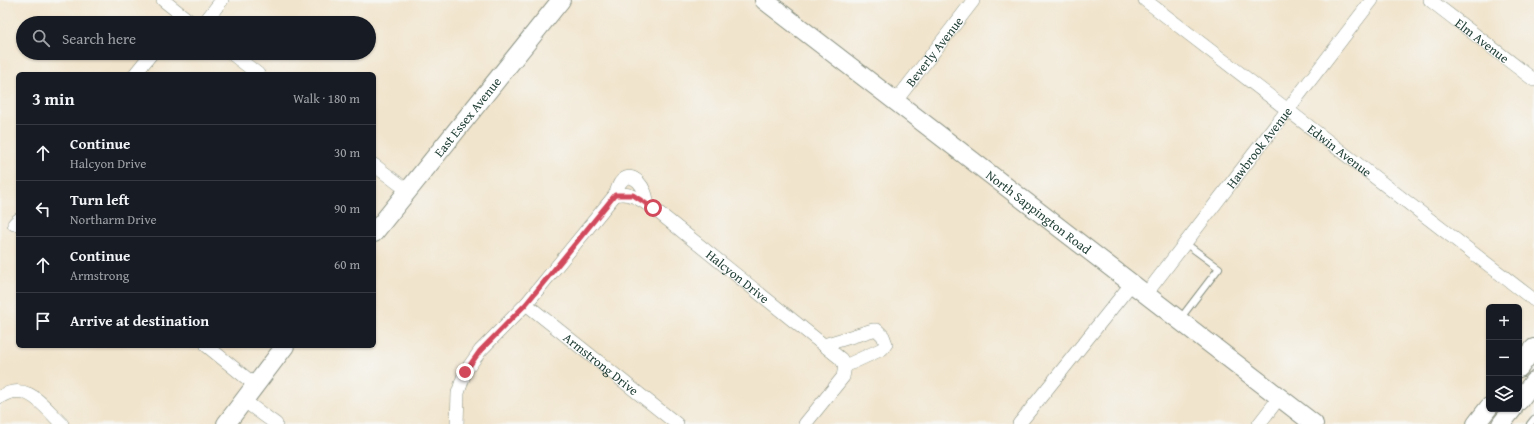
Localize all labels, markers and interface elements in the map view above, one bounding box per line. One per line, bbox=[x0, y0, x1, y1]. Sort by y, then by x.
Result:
street label: Beverly Avenue bbox=[901, 13, 968, 91]
street label: Elm Avenue bbox=[1451, 14, 1513, 68]
search box bbox=[16, 16, 376, 60]
icon: search bbox=[30, 27, 52, 49]
text: Search here bbox=[62, 28, 136, 49]
street label: East Essex Avenue bbox=[430, 73, 506, 161]
text: 3 min bbox=[32, 86, 74, 111]
text: Walk · 180 m bbox=[293, 89, 360, 108]
street label: Hawbrook Avenue bbox=[1222, 103, 1297, 192]
street label: Edwin Avenue bbox=[1303, 120, 1376, 182]
text: Continue bbox=[70, 133, 131, 154]
icon: ahead bbox=[32, 142, 54, 164]
text: 30 m bbox=[334, 143, 360, 162]
text: Halcyon Drive bbox=[70, 154, 146, 173]
street label: North Sappington Road bbox=[982, 166, 1095, 259]
text: Turn left bbox=[70, 189, 129, 210]
icon: left bbox=[32, 198, 54, 220]
text: 90 m bbox=[334, 199, 360, 218]
route start bbox=[644, 199, 662, 217]
text: Northarm Drive bbox=[70, 210, 157, 229]
text: Continue bbox=[70, 245, 131, 266]
street label: Halcyon Drive bbox=[702, 245, 773, 308]
icon: ahead bbox=[32, 254, 54, 276]
text: 60 m bbox=[334, 255, 360, 274]
text: Armstrong bbox=[70, 266, 129, 285]
map controls bbox=[1486, 304, 1522, 412]
button: + bbox=[1486, 304, 1522, 340]
icon: arrive bbox=[32, 310, 54, 332]
text: Arrive at destination bbox=[70, 310, 209, 331]
street label: Armstrong Drive bbox=[559, 328, 643, 400]
button: − bbox=[1486, 340, 1522, 376]
route end bbox=[456, 363, 474, 381]
button: layers bbox=[1486, 376, 1522, 412]

